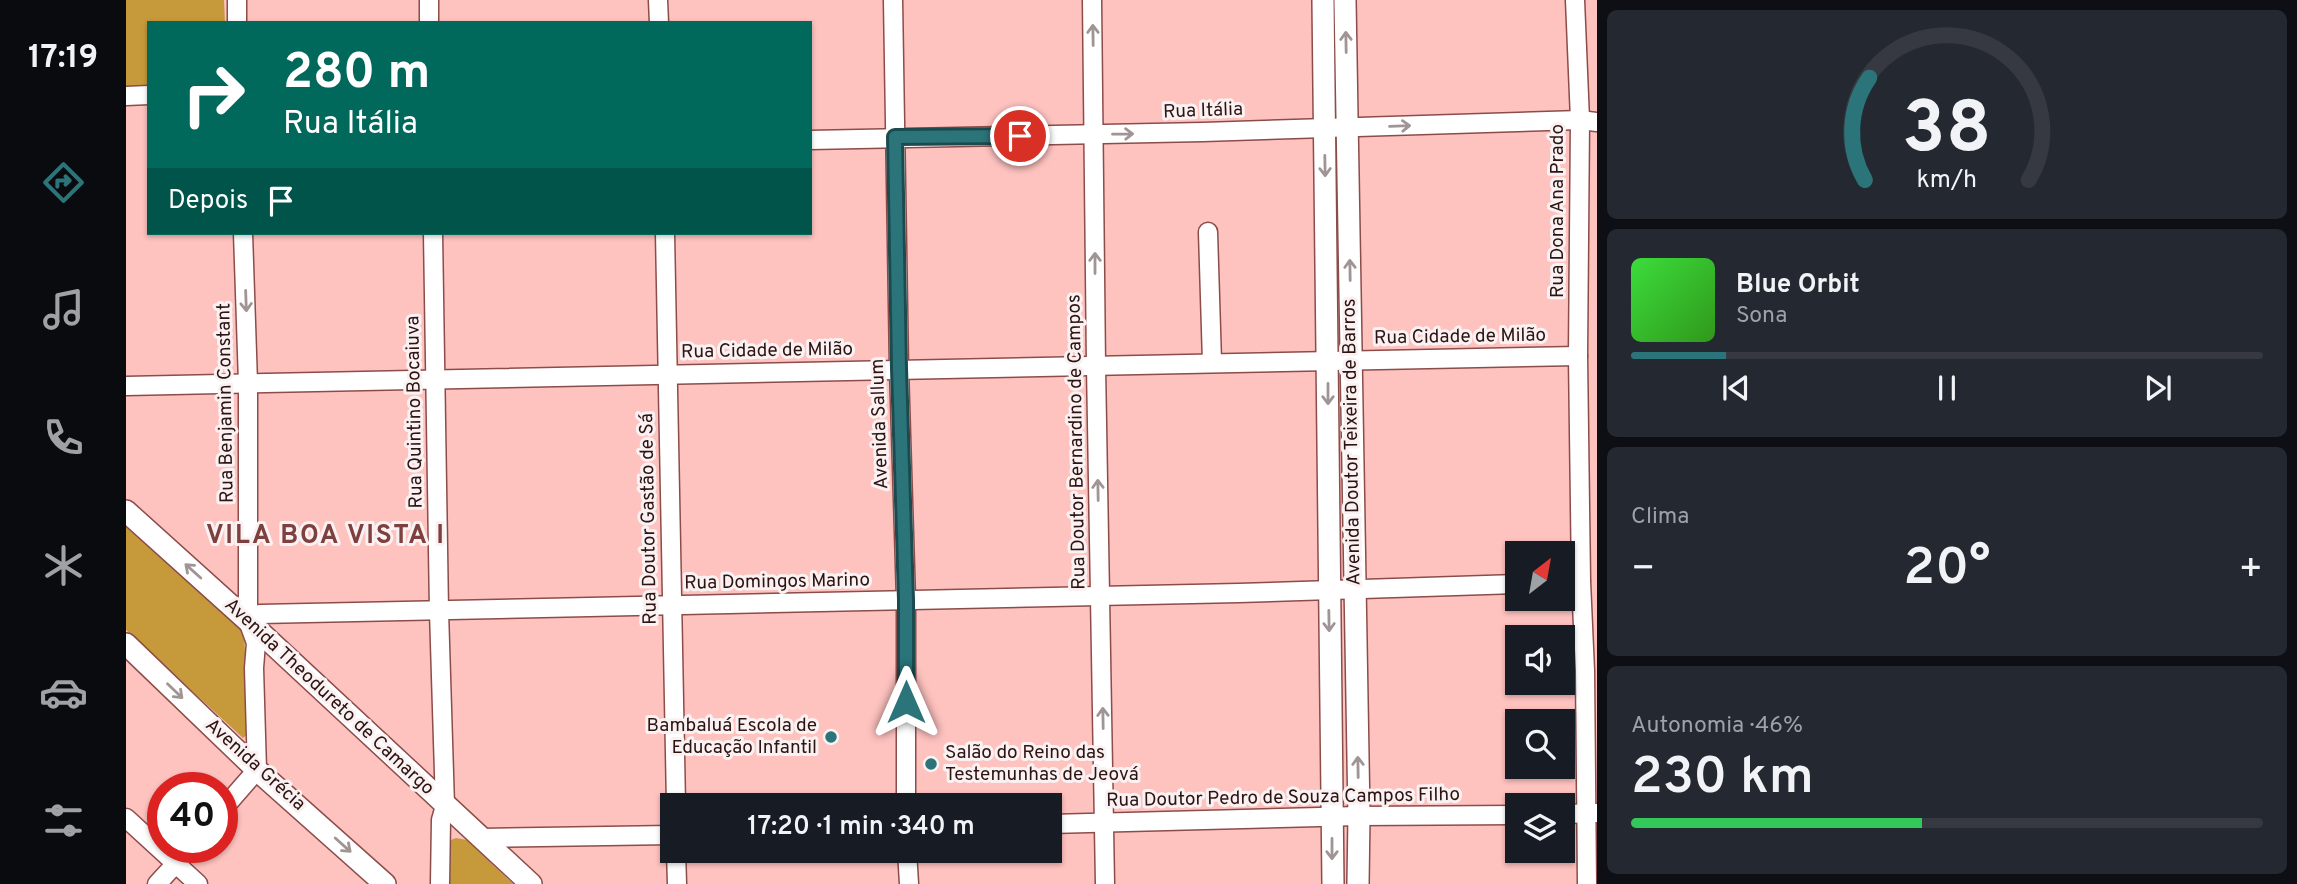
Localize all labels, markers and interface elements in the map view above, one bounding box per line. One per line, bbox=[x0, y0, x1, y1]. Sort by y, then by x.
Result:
one-way arrow bbox=[1086, 24, 1100, 47]
one-way arrow bbox=[1339, 31, 1352, 54]
text: 17:19 bbox=[28, 39, 98, 79]
text: 280 m bbox=[283, 44, 430, 106]
icon: right bbox=[168, 49, 259, 140]
text: 38 bbox=[1902, 87, 1992, 179]
street label: Rua Itália bbox=[1163, 98, 1243, 124]
text: Rua Itália bbox=[283, 105, 418, 145]
pin bbox=[990, 106, 1050, 166]
icon: arrive bbox=[1001, 117, 1039, 155]
one-way arrow bbox=[1388, 119, 1411, 132]
street label: Rua Dona Ana Prado bbox=[1546, 124, 1570, 298]
one-way arrow bbox=[1112, 127, 1135, 141]
one-way arrow bbox=[1318, 154, 1332, 177]
icon: directions bbox=[39, 158, 88, 207]
text: km/h bbox=[1917, 165, 1977, 197]
icon: arrive bbox=[262, 182, 300, 220]
text: Depois bbox=[168, 185, 248, 218]
one-way arrow bbox=[1088, 252, 1102, 275]
one-way arrow bbox=[1343, 259, 1356, 282]
text: Blue Orbit bbox=[1736, 269, 1860, 302]
icon: music bbox=[39, 285, 88, 334]
one-way arrow bbox=[239, 289, 252, 312]
street label: Rua Doutor Bernardino de Campos bbox=[1062, 294, 1092, 590]
street label: Avenida Doutor Teixeira de Barros bbox=[1337, 298, 1367, 586]
text: Sona bbox=[1736, 302, 1787, 331]
street label: Rua Benjamin Constant bbox=[212, 303, 240, 503]
street label: Rua Quintino Bocaiuva bbox=[401, 315, 429, 509]
street label: Rua Cidade de Milão bbox=[1374, 323, 1546, 351]
street label: Rua Cidade de Milão bbox=[681, 337, 853, 365]
street label: Avenida Sallum bbox=[866, 358, 894, 490]
icon: previous bbox=[1717, 369, 1755, 407]
icon: pause bbox=[1928, 369, 1966, 407]
icon: next bbox=[2139, 369, 2177, 407]
one-way arrow bbox=[1321, 382, 1335, 405]
icon: phone bbox=[39, 413, 88, 462]
street label: Rua Doutor Gastão de Sá bbox=[635, 413, 663, 625]
one-way arrow bbox=[1091, 479, 1105, 502]
text: Clima bbox=[1631, 503, 1689, 532]
district label: VILA BOA VISTA I bbox=[206, 520, 446, 553]
text: 20° bbox=[1903, 537, 1991, 603]
icon: climate bbox=[39, 541, 88, 590]
north arrow bbox=[1505, 541, 1575, 611]
map controls bbox=[1505, 541, 1575, 863]
text: − bbox=[1631, 546, 1656, 595]
text: + bbox=[2238, 546, 2263, 595]
one-way arrow bbox=[185, 563, 202, 580]
street label: Rua Domingos Marino bbox=[684, 568, 870, 596]
street label: Avenida Theodureto de Camargo bbox=[219, 593, 439, 801]
one-way arrow bbox=[1323, 609, 1336, 632]
button: sound bbox=[1505, 625, 1575, 695]
position arrow bbox=[869, 665, 943, 739]
icon: car bbox=[39, 668, 88, 717]
one-way arrow bbox=[166, 683, 183, 700]
one-way arrow bbox=[1096, 707, 1109, 730]
button: search bbox=[1505, 709, 1575, 779]
text: Autonomia · 46% bbox=[1631, 712, 1803, 741]
street label: Avenida Grécia bbox=[200, 714, 310, 816]
place label: Bambaluá Escola de Educação Infantil bbox=[647, 714, 817, 760]
marker: Bambaluá Escola de Educação Infantil bbox=[823, 729, 839, 745]
place label: Salão do Reino das Testemunhas de Jeová bbox=[945, 741, 1139, 787]
text: 230 km bbox=[1631, 746, 1814, 812]
marker: Salão do Reino das Testemunhas de Jeová bbox=[923, 756, 939, 772]
one-way arrow bbox=[1351, 756, 1365, 779]
speed limit sign: 40 bbox=[147, 772, 238, 863]
street label: Rua Doutor Pedro de Souza Campos Filho bbox=[1106, 783, 1460, 813]
button: layers bbox=[1505, 793, 1575, 863]
icon: filters bbox=[39, 796, 88, 845]
text: 17:20 · 1 min · 340 m bbox=[747, 811, 975, 844]
one-way arrow bbox=[334, 837, 351, 854]
one-way arrow bbox=[1326, 837, 1339, 860]

